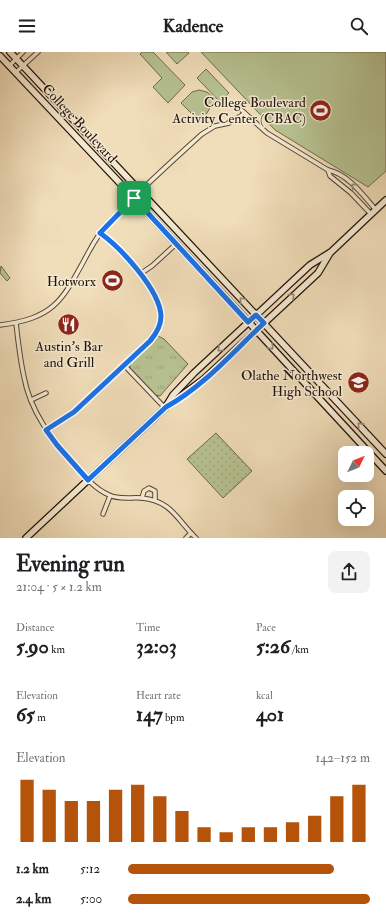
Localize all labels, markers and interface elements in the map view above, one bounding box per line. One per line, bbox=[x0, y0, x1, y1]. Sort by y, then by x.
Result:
icon: menu bbox=[16, 15, 38, 37]
text: Kadence bbox=[163, 15, 223, 38]
icon: search bbox=[348, 15, 370, 37]
street label: College Boulevard bbox=[39, 80, 121, 166]
place label: College Boulevard Activity Center (CBAC) bbox=[171, 94, 306, 128]
sports icon: College Boulevard Activity Center (CBAC) bbox=[308, 97, 334, 123]
pin bbox=[117, 181, 151, 215]
one-way arrow bbox=[351, 184, 359, 191]
icon: arrive bbox=[123, 187, 145, 209]
sports icon: Hotworx bbox=[99, 268, 125, 294]
place label: Hotworx bbox=[47, 273, 97, 290]
one-way arrow bbox=[287, 294, 295, 301]
one-way arrow bbox=[239, 297, 247, 305]
restaurant icon: Austin's Bar and Grill bbox=[56, 311, 82, 337]
place label: Austin's Bar and Grill bbox=[34, 338, 104, 371]
one-way arrow bbox=[267, 342, 274, 350]
one-way arrow bbox=[217, 344, 225, 352]
place label: Olathe Northwest High School bbox=[241, 367, 342, 400]
school or university icon: Olathe Northwest High School bbox=[345, 370, 371, 396]
one-way arrow bbox=[357, 422, 364, 430]
north arrow bbox=[338, 446, 374, 482]
map controls bbox=[338, 446, 374, 526]
button: locate bbox=[338, 490, 374, 526]
text: Evening run bbox=[16, 550, 125, 578]
button: share bbox=[328, 551, 370, 593]
text: 21:04 · 5 × 1.2 km bbox=[16, 579, 102, 595]
text: Distance bbox=[16, 621, 54, 634]
text: Time bbox=[136, 621, 160, 634]
text: Pace bbox=[256, 621, 276, 634]
text: 5.90 bbox=[16, 634, 49, 659]
text: 32:03 bbox=[136, 634, 177, 659]
text: 5:26 bbox=[256, 634, 290, 659]
text: km bbox=[49, 643, 65, 656]
text: /km bbox=[290, 643, 309, 656]
text: Elevation bbox=[16, 689, 58, 702]
text: Heart rate bbox=[136, 689, 181, 702]
text: kcal bbox=[256, 689, 273, 702]
text: 65 bbox=[16, 702, 35, 727]
text: 147 bbox=[136, 702, 163, 727]
text: 401 bbox=[256, 702, 284, 727]
text: m bbox=[35, 711, 46, 724]
text: bpm bbox=[163, 711, 184, 724]
text: Elevation bbox=[16, 750, 66, 766]
text: 142–152 m bbox=[316, 750, 370, 766]
text: 1.2 km bbox=[16, 861, 49, 877]
text: 5:12 bbox=[80, 861, 100, 877]
text: 2.4 km bbox=[16, 891, 51, 907]
text: 5:00 bbox=[80, 891, 102, 907]

